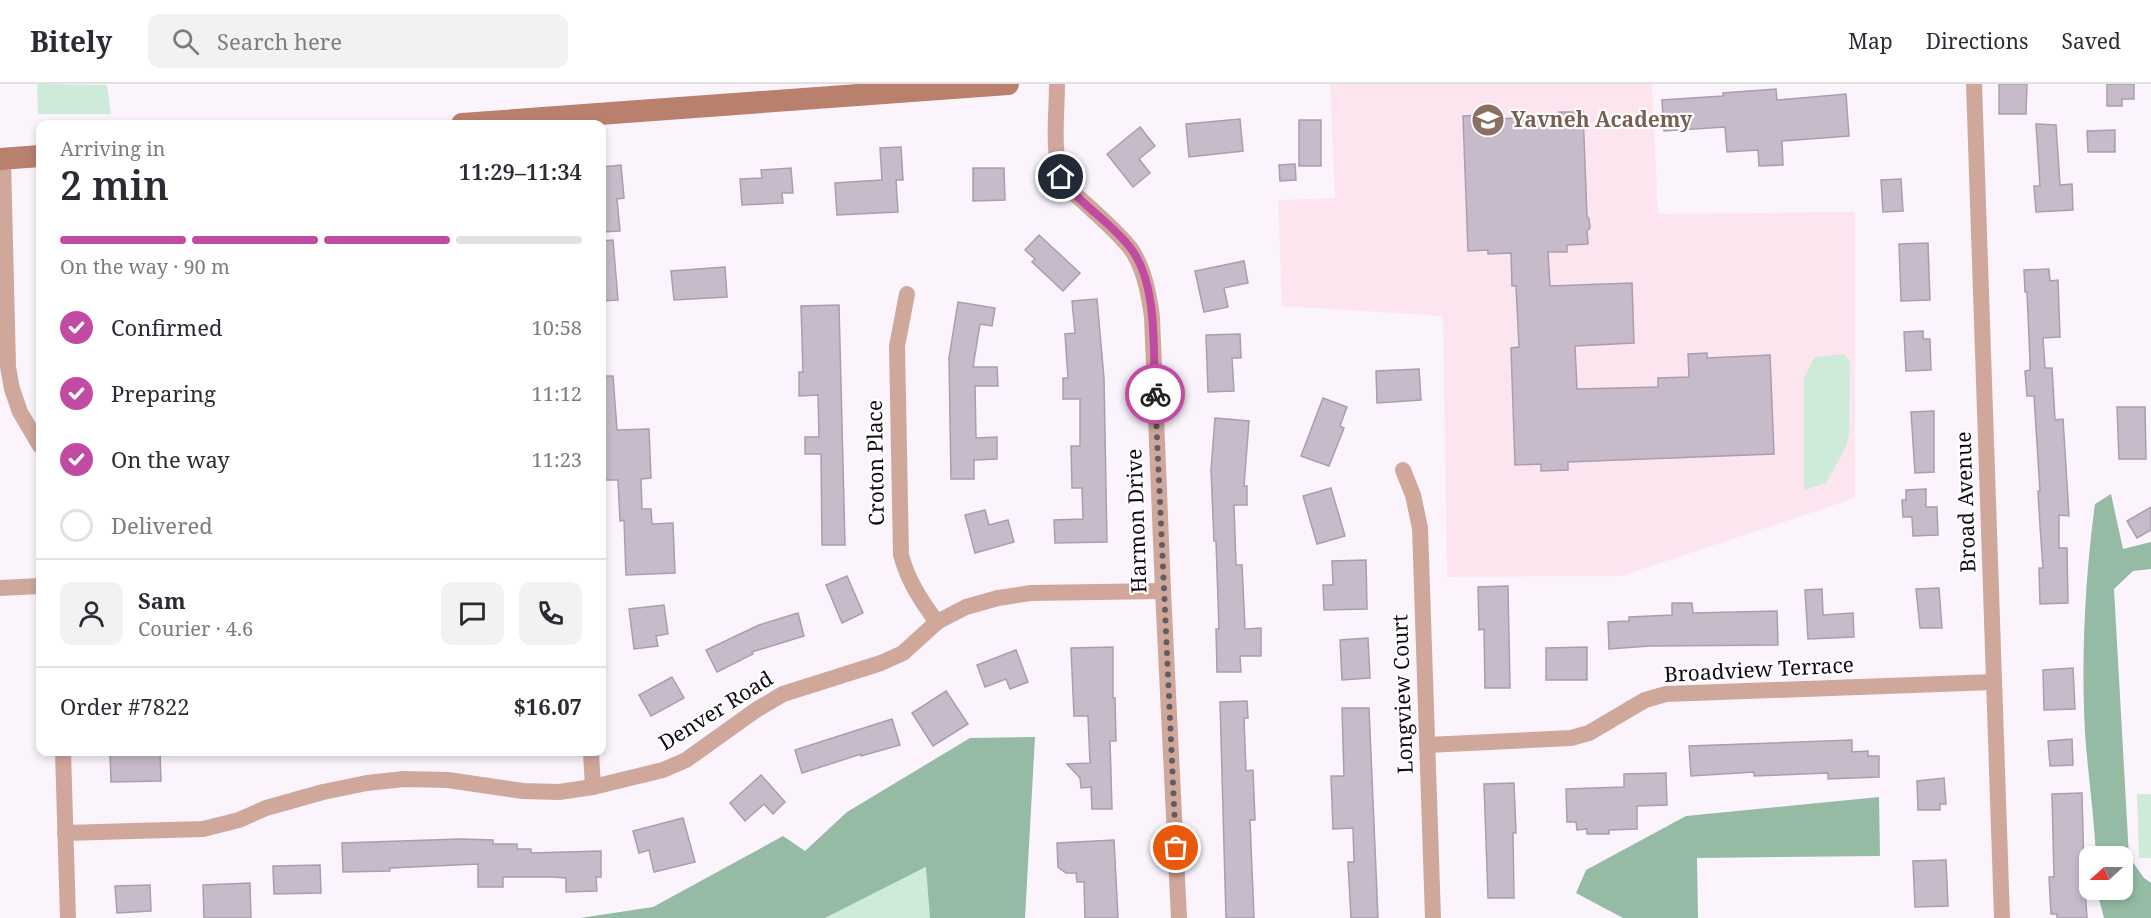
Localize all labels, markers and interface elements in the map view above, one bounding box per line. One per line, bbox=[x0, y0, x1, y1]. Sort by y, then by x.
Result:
search box bbox=[148, 14, 568, 68]
text: Bitely bbox=[30, 22, 112, 60]
icon: search bbox=[169, 25, 202, 58]
text: Search here bbox=[217, 26, 342, 56]
text: Map bbox=[1848, 27, 1893, 55]
text: Directions bbox=[1926, 27, 2028, 55]
text: Saved bbox=[2061, 27, 2121, 55]
school or university icon: Yavneh Academy bbox=[1470, 102, 1506, 138]
place label: Yavneh Academy bbox=[1511, 105, 1693, 133]
text: Arriving in bbox=[60, 135, 165, 162]
pin bbox=[1035, 151, 1086, 202]
text: 11:29–11:34 bbox=[459, 156, 582, 186]
text: 2 min bbox=[60, 158, 169, 211]
icon: home bbox=[1044, 160, 1077, 193]
text: On the way · 90 m bbox=[60, 253, 230, 280]
icon: check bbox=[60, 311, 93, 344]
text: Confirmed bbox=[111, 312, 222, 342]
text: 10:58 bbox=[532, 314, 582, 341]
courier bbox=[1125, 364, 1185, 424]
icon: check bbox=[60, 377, 93, 410]
text: Preparing bbox=[111, 378, 216, 408]
icon: bike bbox=[1139, 378, 1172, 411]
text: 11:12 bbox=[532, 380, 582, 407]
street label: Croton Place bbox=[860, 400, 890, 526]
street label: Broad Avenue bbox=[1949, 431, 1981, 573]
icon: check bbox=[60, 443, 93, 476]
text: On the way bbox=[111, 444, 230, 474]
text: 11:23 bbox=[532, 446, 582, 473]
street label: Harmon Drive bbox=[1119, 448, 1153, 594]
text: Delivered bbox=[111, 510, 213, 540]
button: person bbox=[60, 582, 123, 645]
button: chat bbox=[441, 582, 504, 645]
button: phone bbox=[519, 582, 582, 645]
text: Sam bbox=[138, 585, 186, 615]
street label: Longview Court bbox=[1385, 614, 1419, 774]
text: Courier · 4.6 bbox=[138, 615, 253, 642]
street label: Broadview Terrace bbox=[1663, 650, 1855, 688]
street label: Denver Road bbox=[653, 664, 778, 756]
text: Order #7822 bbox=[60, 691, 190, 721]
text: $16.07 bbox=[513, 691, 582, 721]
pin bbox=[1150, 822, 1201, 873]
icon: bag bbox=[1159, 831, 1192, 864]
north arrow bbox=[2079, 846, 2133, 900]
map controls bbox=[2079, 846, 2133, 900]

